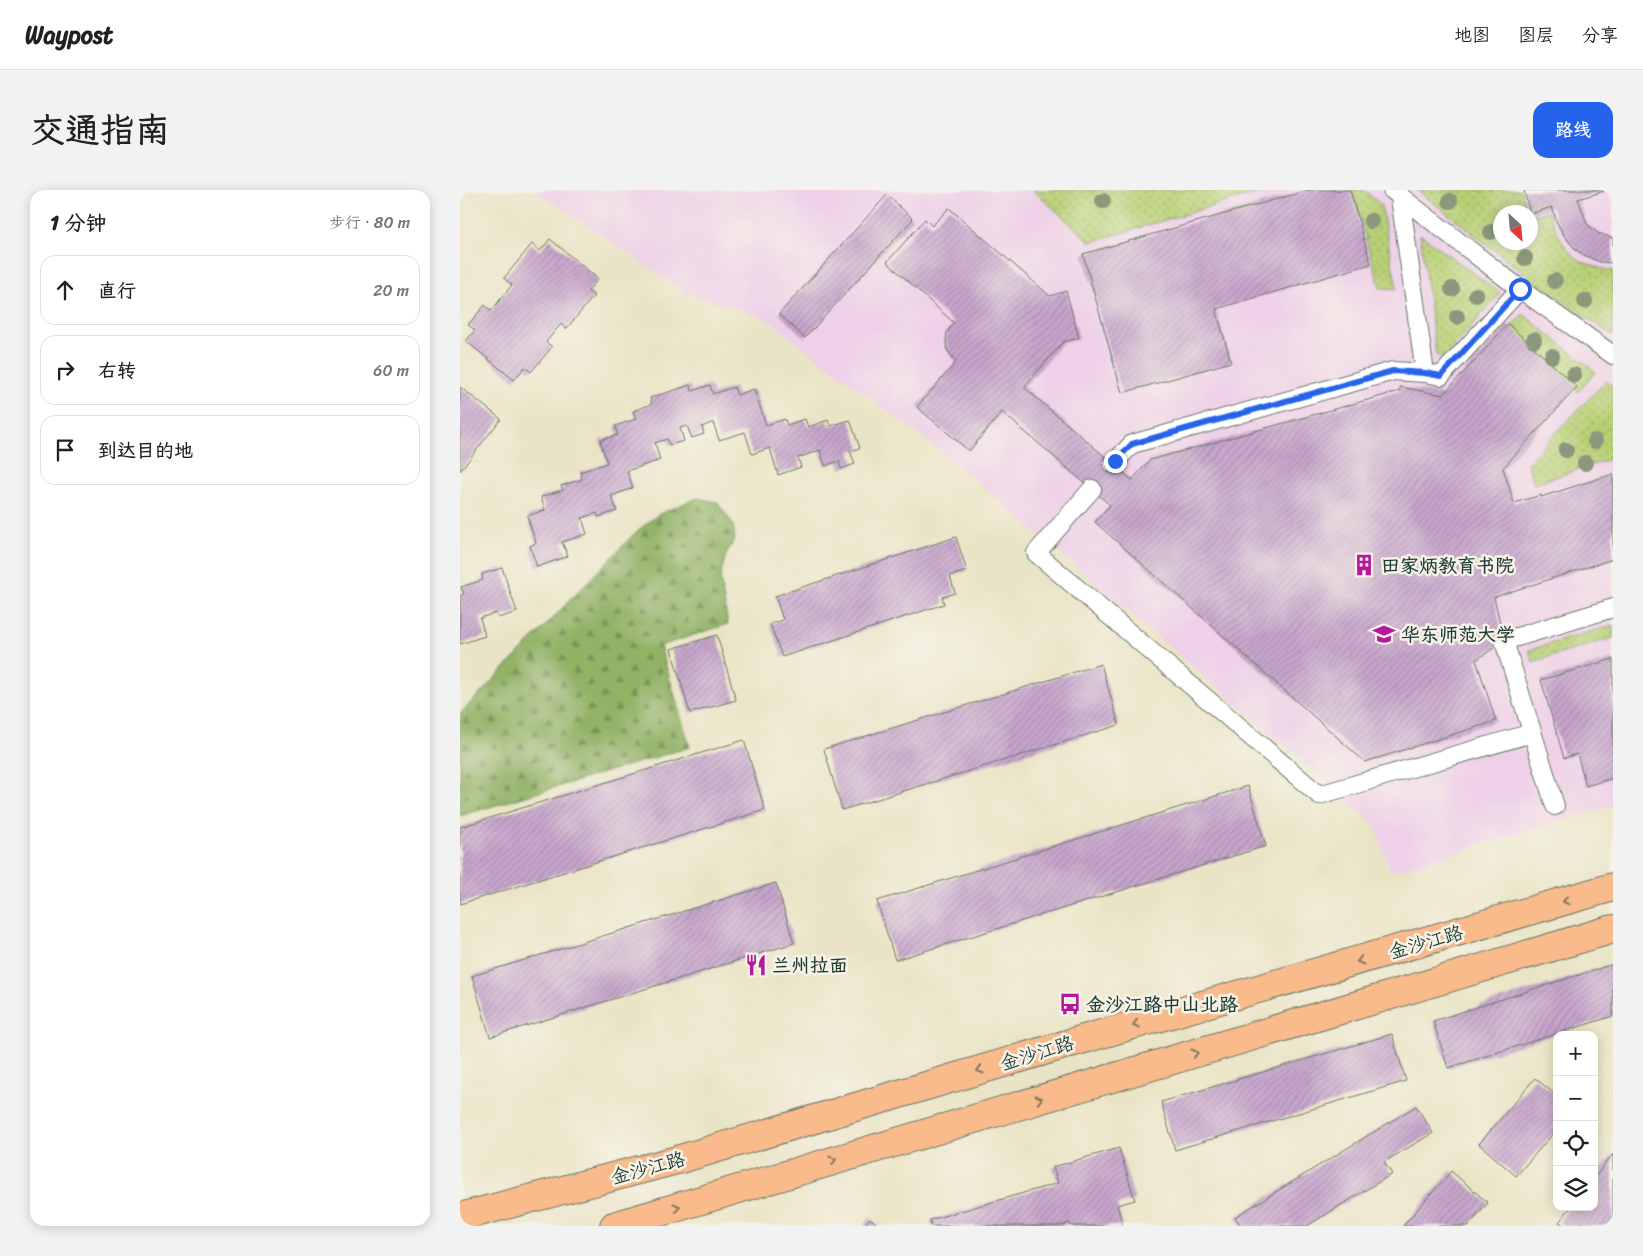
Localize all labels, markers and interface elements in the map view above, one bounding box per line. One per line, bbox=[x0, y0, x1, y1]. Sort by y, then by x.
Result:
text: Waypost bbox=[25, 14, 113, 56]
text: 地图 bbox=[1454, 19, 1490, 51]
text: 图层 bbox=[1518, 19, 1554, 51]
text: 分享 bbox=[1582, 19, 1618, 51]
text: 交通指南 bbox=[30, 99, 170, 161]
button: 路线 bbox=[1533, 102, 1613, 158]
text: 1 分钟 bbox=[50, 204, 106, 242]
north arrow bbox=[1493, 205, 1538, 250]
text: 步行 · 80 m bbox=[329, 208, 410, 237]
text: 直行 bbox=[98, 274, 136, 307]
icon: ahead bbox=[51, 276, 79, 304]
text: 20 m bbox=[373, 276, 409, 305]
route start bbox=[1509, 278, 1532, 301]
text: 右转 bbox=[98, 354, 136, 387]
icon: right bbox=[51, 356, 79, 384]
text: 60 m bbox=[373, 356, 409, 385]
text: 到达目的地 bbox=[98, 434, 193, 467]
icon: arrive bbox=[51, 436, 79, 464]
route end bbox=[1104, 450, 1127, 473]
place label: 田家炳教育书院 bbox=[1381, 549, 1514, 582]
building icon: 田家炳教育书院 bbox=[1351, 552, 1377, 578]
place label: 华东师范大学 bbox=[1401, 618, 1515, 651]
school or university icon: 华东师范大学 bbox=[1371, 621, 1397, 647]
one-way arrow bbox=[1562, 895, 1571, 906]
street label: 金沙江路 bbox=[1385, 916, 1467, 968]
place label: 兰州拉面 bbox=[772, 949, 848, 982]
restaurant icon: 兰州拉面 bbox=[743, 952, 769, 978]
one-way arrow bbox=[1356, 955, 1364, 965]
place label: 金沙江路中山北路 bbox=[1086, 988, 1238, 1021]
bus stop icon: 金沙江路中山北路 bbox=[1057, 991, 1083, 1017]
one-way arrow bbox=[1132, 1019, 1141, 1029]
street label: 金沙江路 bbox=[996, 1026, 1078, 1080]
map controls bbox=[1553, 1031, 1598, 1211]
button: + bbox=[1553, 1031, 1598, 1076]
one-way arrow bbox=[1190, 1049, 1199, 1059]
one-way arrow bbox=[977, 1065, 985, 1075]
button: − bbox=[1553, 1076, 1598, 1121]
one-way arrow bbox=[1035, 1095, 1043, 1105]
button: locate bbox=[1553, 1121, 1598, 1166]
street label: 金沙江路 bbox=[607, 1142, 689, 1194]
one-way arrow bbox=[828, 1156, 837, 1166]
button: layers bbox=[1553, 1166, 1598, 1211]
one-way arrow bbox=[673, 1202, 681, 1212]

